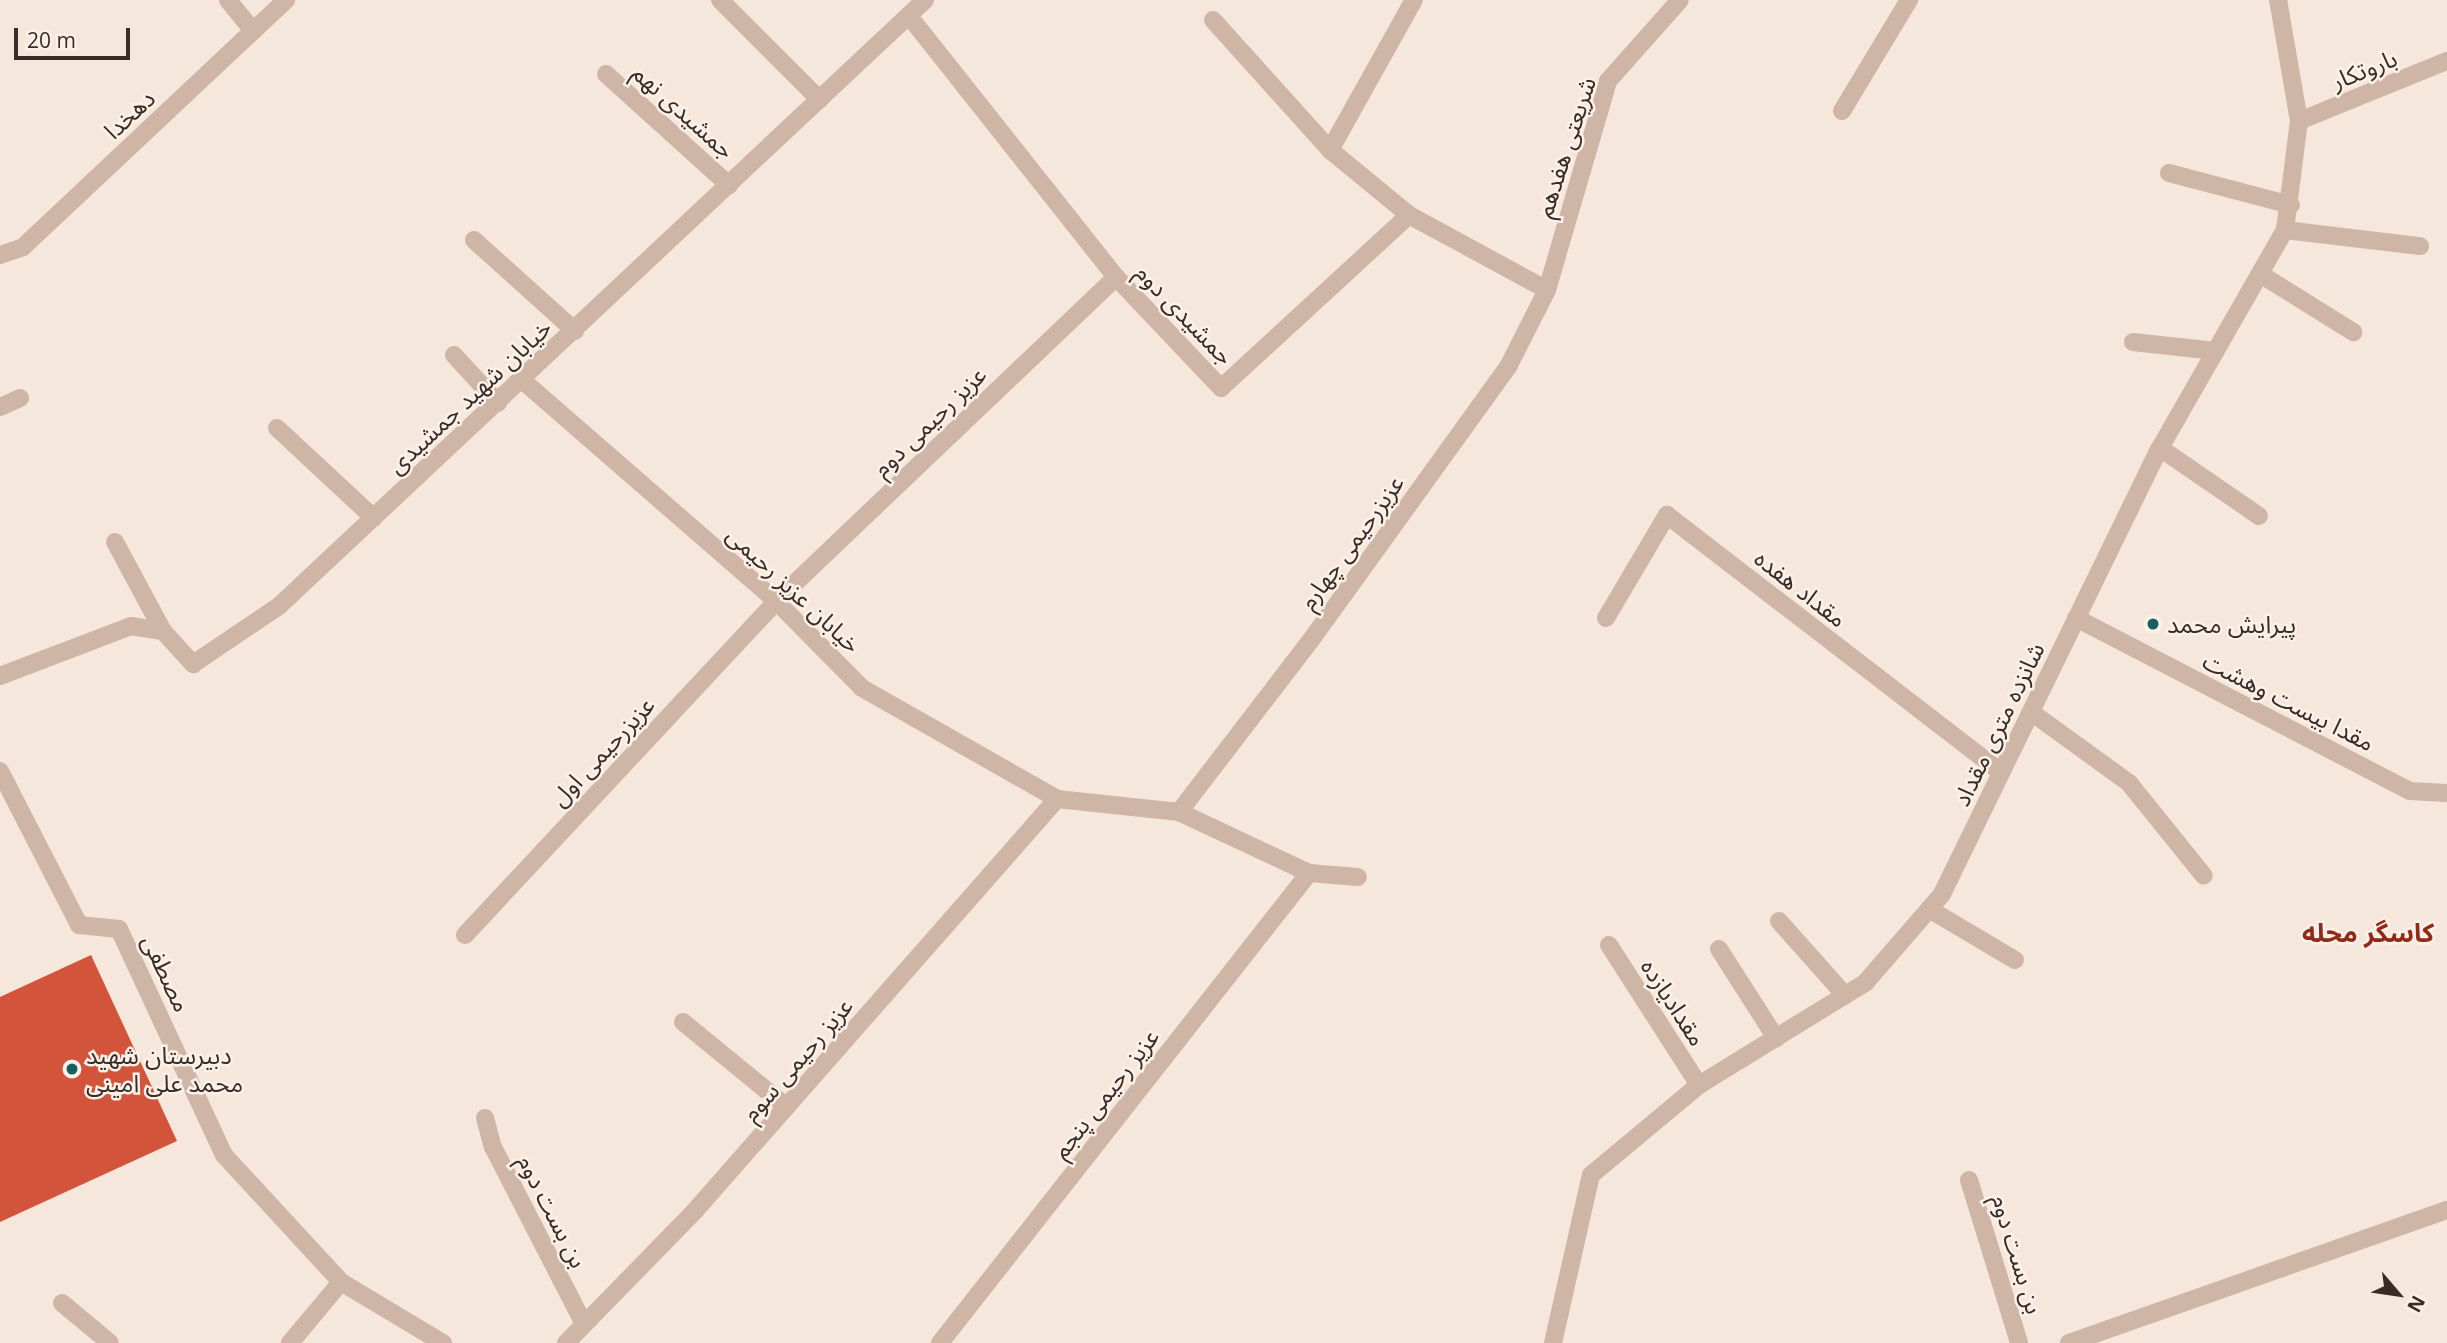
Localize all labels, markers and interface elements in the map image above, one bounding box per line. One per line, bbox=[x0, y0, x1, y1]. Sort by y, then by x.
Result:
scale bar bbox=[18, 14, 133, 58]
text: 20 m bbox=[27, 26, 76, 54]
street label: باروتکار bbox=[2327, 43, 2401, 95]
street label: جمشیدی نهم bbox=[627, 58, 741, 164]
street label: شریعتی هفدهم bbox=[1529, 73, 1601, 221]
street label: دهخدا bbox=[98, 83, 160, 145]
street label: جمشیدی دوم bbox=[1130, 258, 1240, 370]
street label: خیابان شهید جمشیدی bbox=[381, 313, 557, 479]
street label: عزیز رحیمی دوم bbox=[866, 360, 992, 482]
street label: عزیزرحیمی چهارم bbox=[1293, 469, 1409, 615]
street label: خیابان عزیز رحیمی bbox=[721, 520, 867, 658]
street label: مقداد هفده bbox=[1749, 543, 1853, 633]
place label: پیرایش محمد bbox=[2167, 610, 2296, 638]
marker: پیرایش محمد bbox=[2145, 616, 2161, 632]
street label: شانزده متری مقداد bbox=[1946, 638, 2050, 810]
street label: مقدا بیست وهشت bbox=[2198, 645, 2380, 757]
street label: عزیزرحیمی اول bbox=[544, 690, 660, 812]
district label: کاسگر محله bbox=[2302, 917, 2434, 949]
street label: مصطفی bbox=[137, 930, 197, 1016]
street label: مقدادیازده bbox=[1635, 953, 1713, 1051]
street label: عزیز رحیمی سوم bbox=[736, 991, 858, 1127]
street label: عزیز رحیمی پنجم bbox=[1045, 1022, 1165, 1164]
place label: دبیرستان شهید محمد علی امینی bbox=[86, 1041, 243, 1097]
marker: دبیرستان شهید محمد علی امینی bbox=[64, 1061, 80, 1077]
street label: بن بست دوم bbox=[512, 1150, 594, 1272]
street label: بن بست دوم bbox=[1986, 1191, 2050, 1317]
north arrow bbox=[2363, 1259, 2433, 1329]
text: N bbox=[2401, 1291, 2431, 1317]

